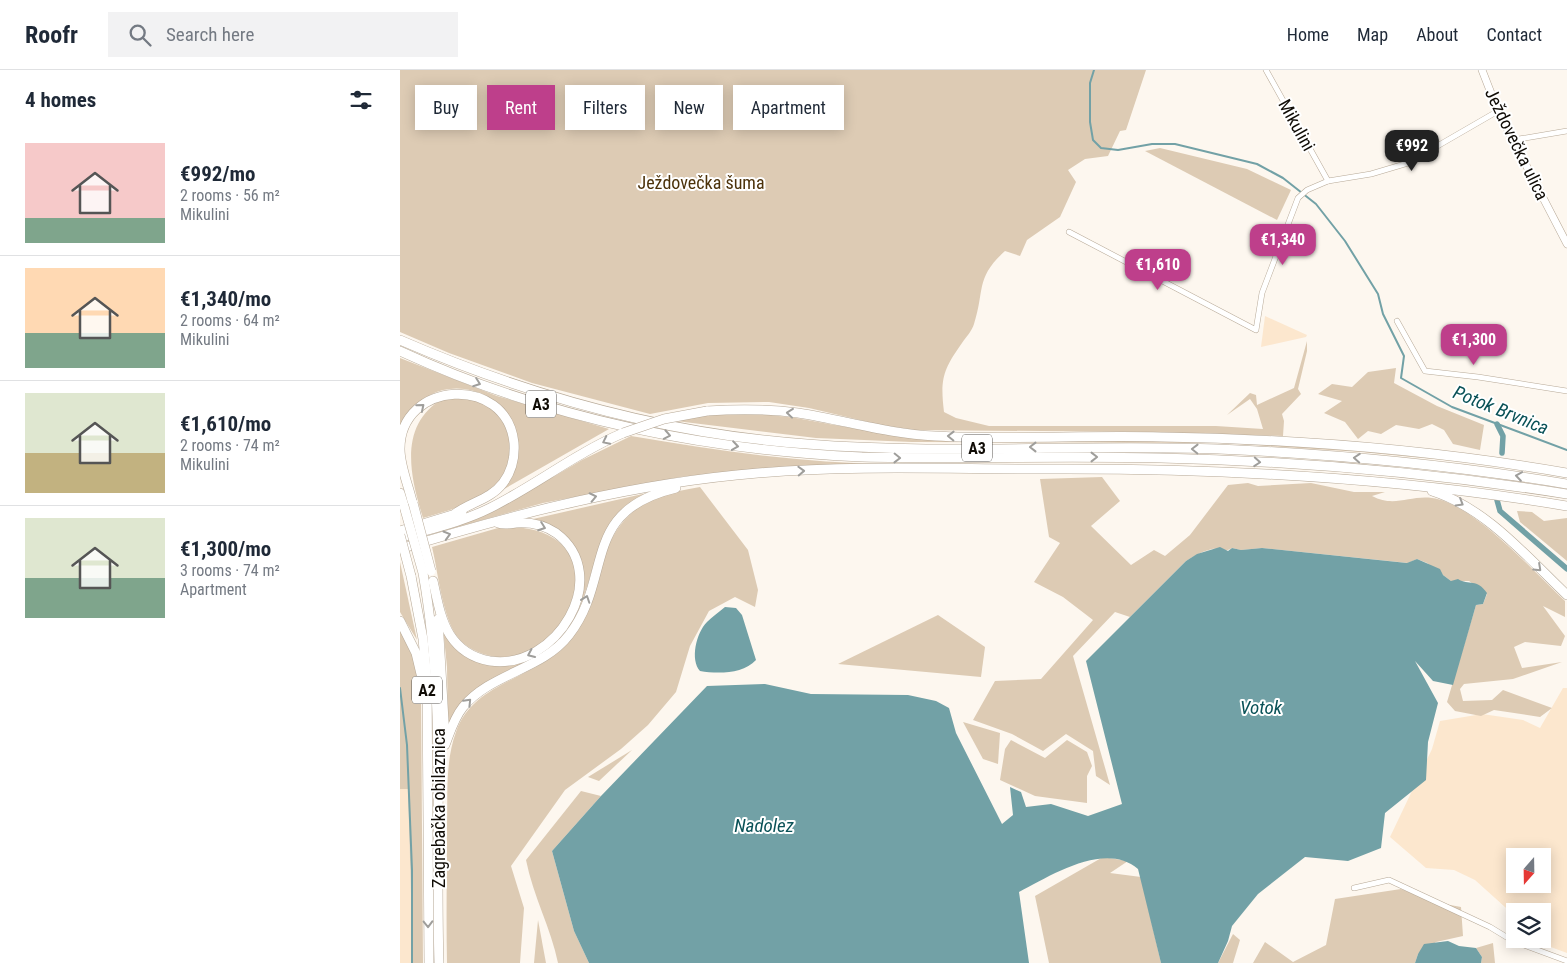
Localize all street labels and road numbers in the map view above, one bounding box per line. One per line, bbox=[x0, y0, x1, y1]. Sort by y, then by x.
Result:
street label: Ježdovečka ulica bbox=[1481, 85, 1553, 203]
street label: Mikulini bbox=[1274, 96, 1320, 154]
road number: A3 bbox=[526, 390, 556, 418]
road number: A3 bbox=[962, 434, 992, 462]
road number: A2 bbox=[412, 676, 442, 704]
street label: Zagrebačka obilaznica bbox=[428, 728, 449, 888]

